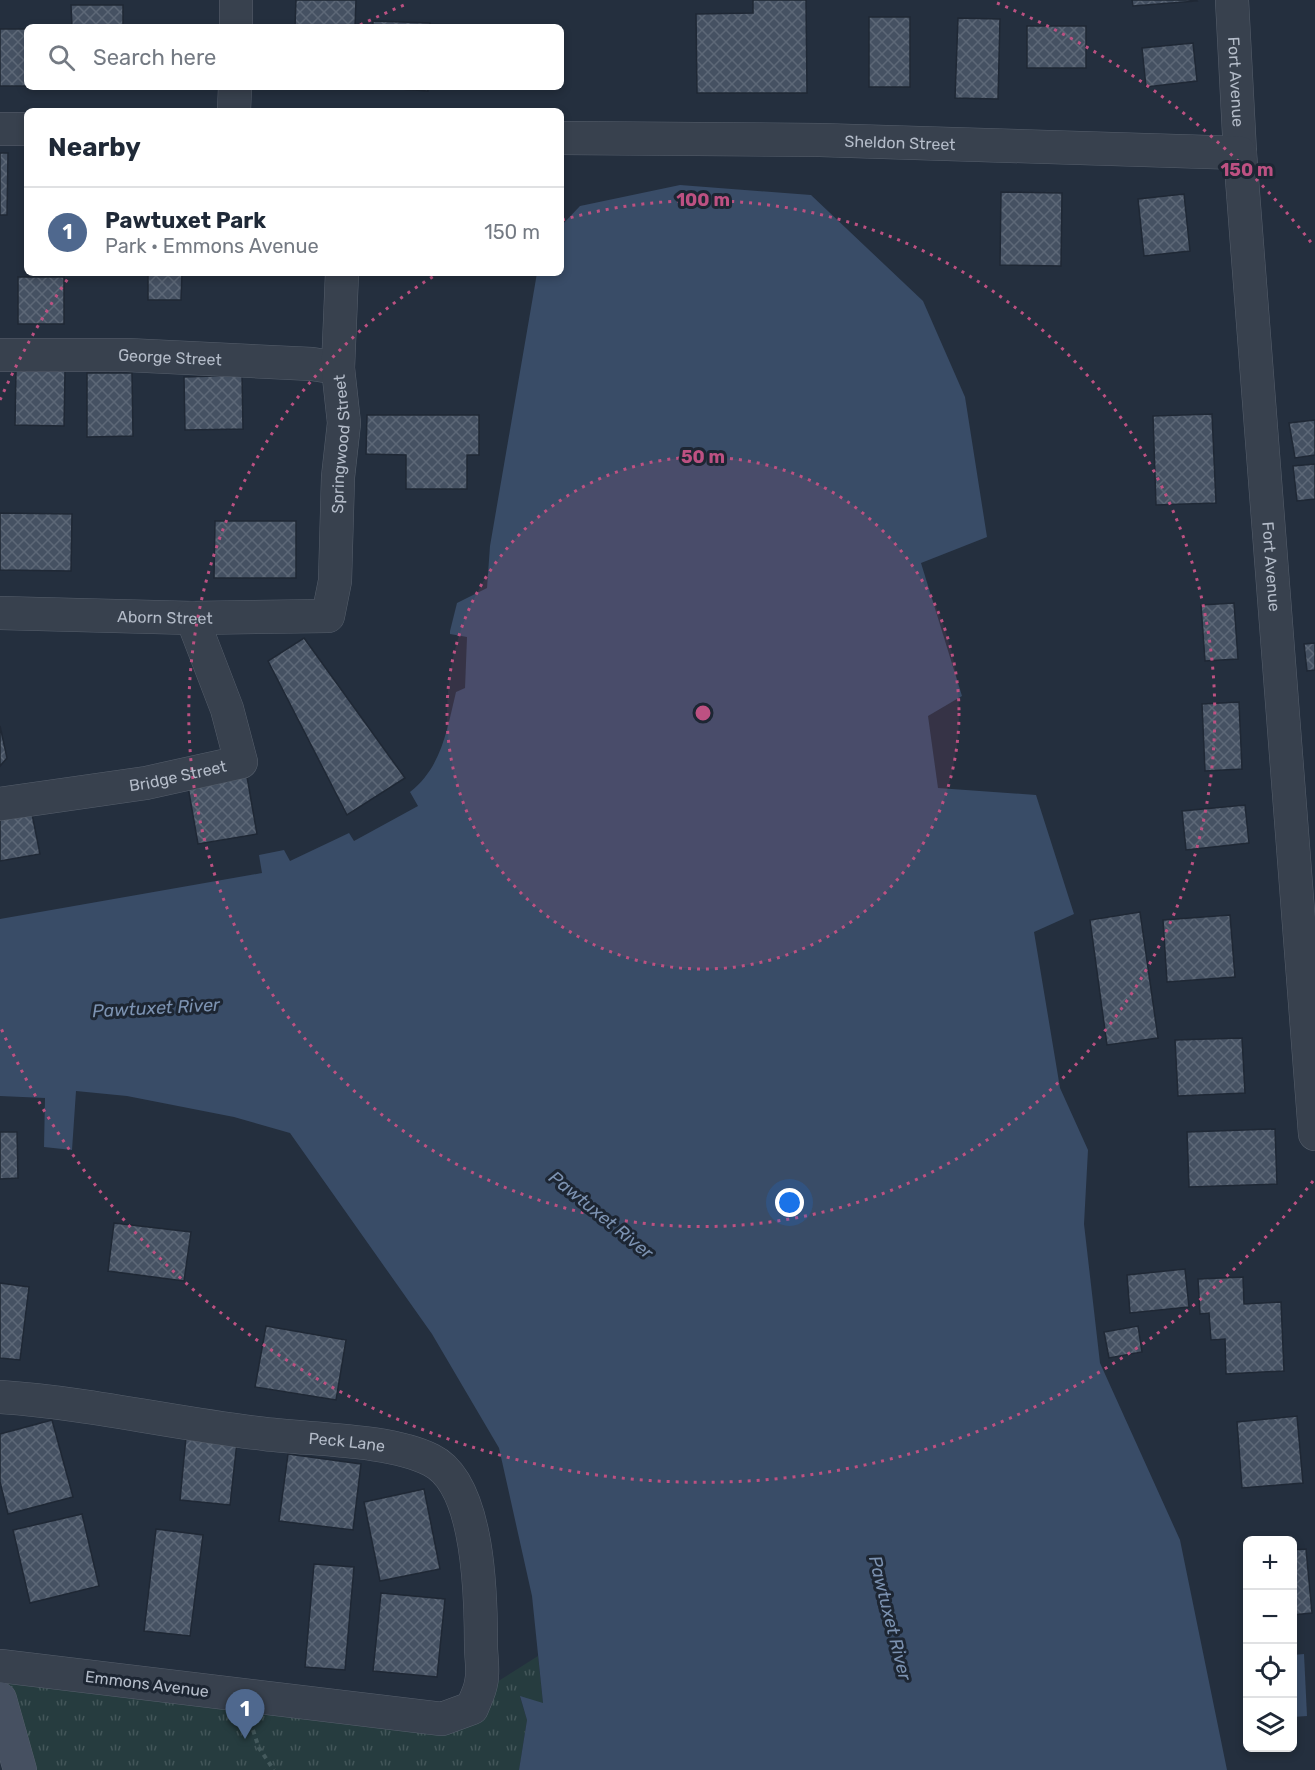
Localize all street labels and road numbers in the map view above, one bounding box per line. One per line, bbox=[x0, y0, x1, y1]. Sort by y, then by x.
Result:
street label: Fort Avenue bbox=[1224, 36, 1248, 128]
street label: Sheldon Street bbox=[844, 131, 956, 154]
street label: George Street bbox=[118, 346, 222, 369]
street label: Springwood Street bbox=[327, 374, 354, 514]
street label: Fort Avenue bbox=[1259, 521, 1285, 612]
street label: Aborn Street bbox=[117, 607, 213, 628]
street label: Bridge Street bbox=[128, 756, 228, 795]
street label: Peck Lane bbox=[308, 1428, 387, 1455]
street label: Emmons Avenue bbox=[84, 1667, 210, 1701]

